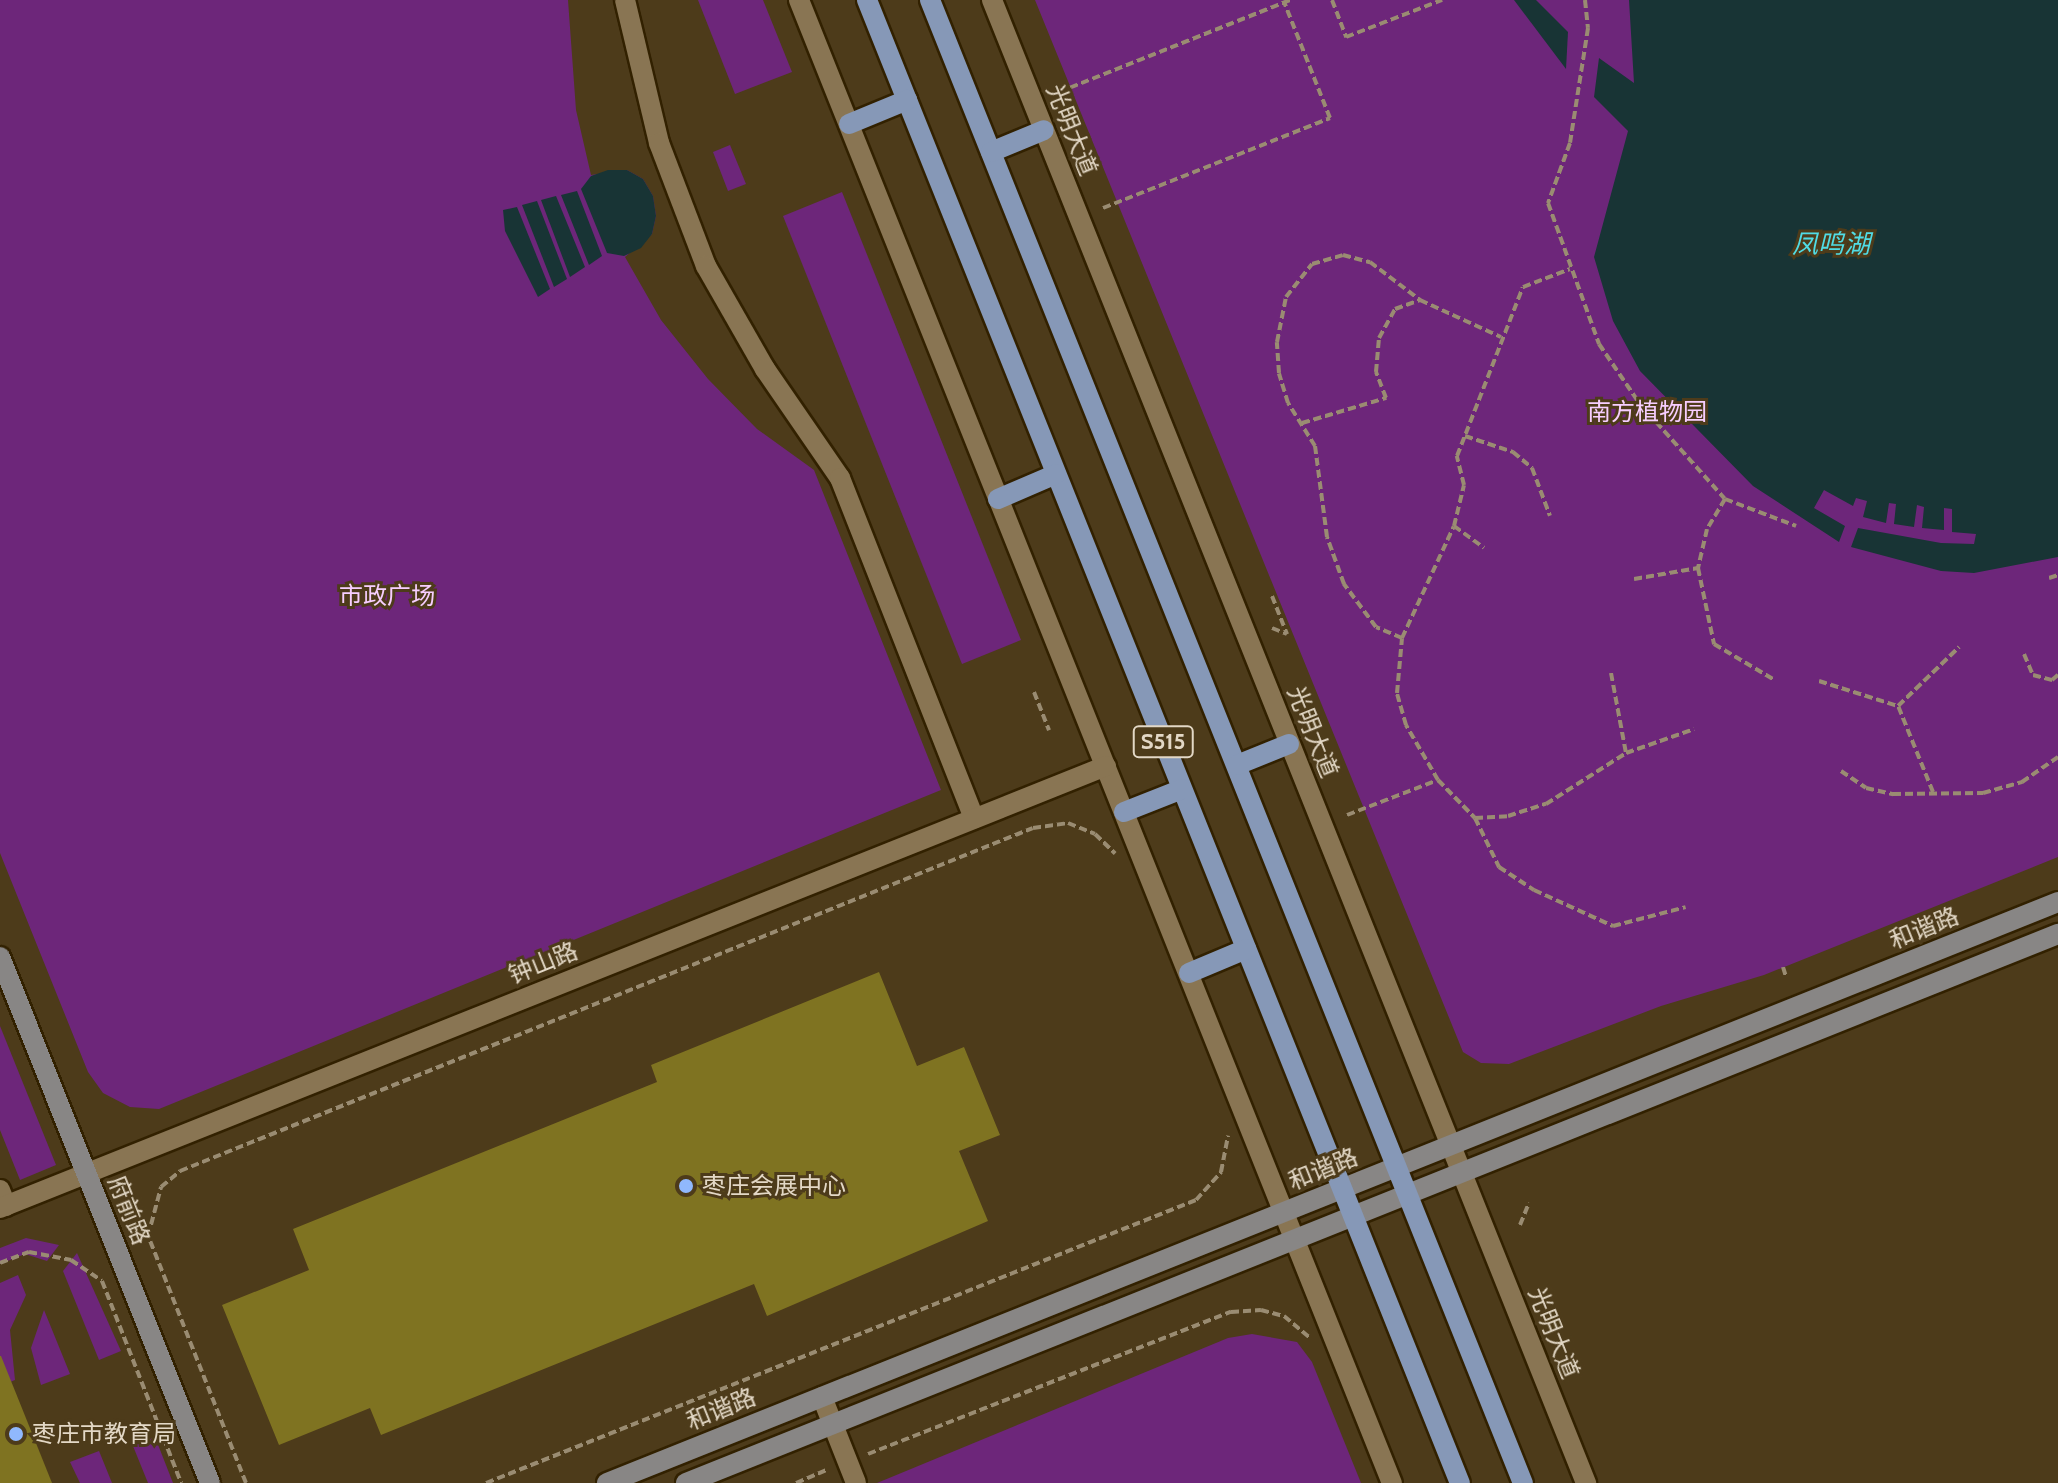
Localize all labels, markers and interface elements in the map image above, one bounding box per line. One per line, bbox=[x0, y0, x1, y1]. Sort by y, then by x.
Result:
street label: 光明大道 bbox=[1041, 80, 1103, 180]
water label: 凤鸣湖 bbox=[1792, 229, 1870, 261]
park label: 南方植物园 bbox=[1587, 398, 1707, 426]
park label: 市政广场 bbox=[339, 582, 435, 610]
street label: 光明大道 bbox=[1282, 682, 1344, 782]
road number: S515 bbox=[1131, 724, 1195, 760]
street label: 和谐路 bbox=[1885, 901, 1963, 955]
street label: 钟山路 bbox=[504, 936, 582, 990]
street label: 和谐路 bbox=[1284, 1142, 1362, 1196]
street label: 府前路 bbox=[102, 1171, 156, 1249]
place label: 枣庄会展中心 bbox=[702, 1172, 846, 1200]
marker: 枣庄会展中心 bbox=[677, 1177, 695, 1195]
street label: 光明大道 bbox=[1523, 1283, 1585, 1383]
street label: 和谐路 bbox=[682, 1382, 760, 1436]
place label: 枣庄市教育局 bbox=[32, 1420, 176, 1448]
marker: 枣庄市教育局 bbox=[7, 1425, 25, 1443]

